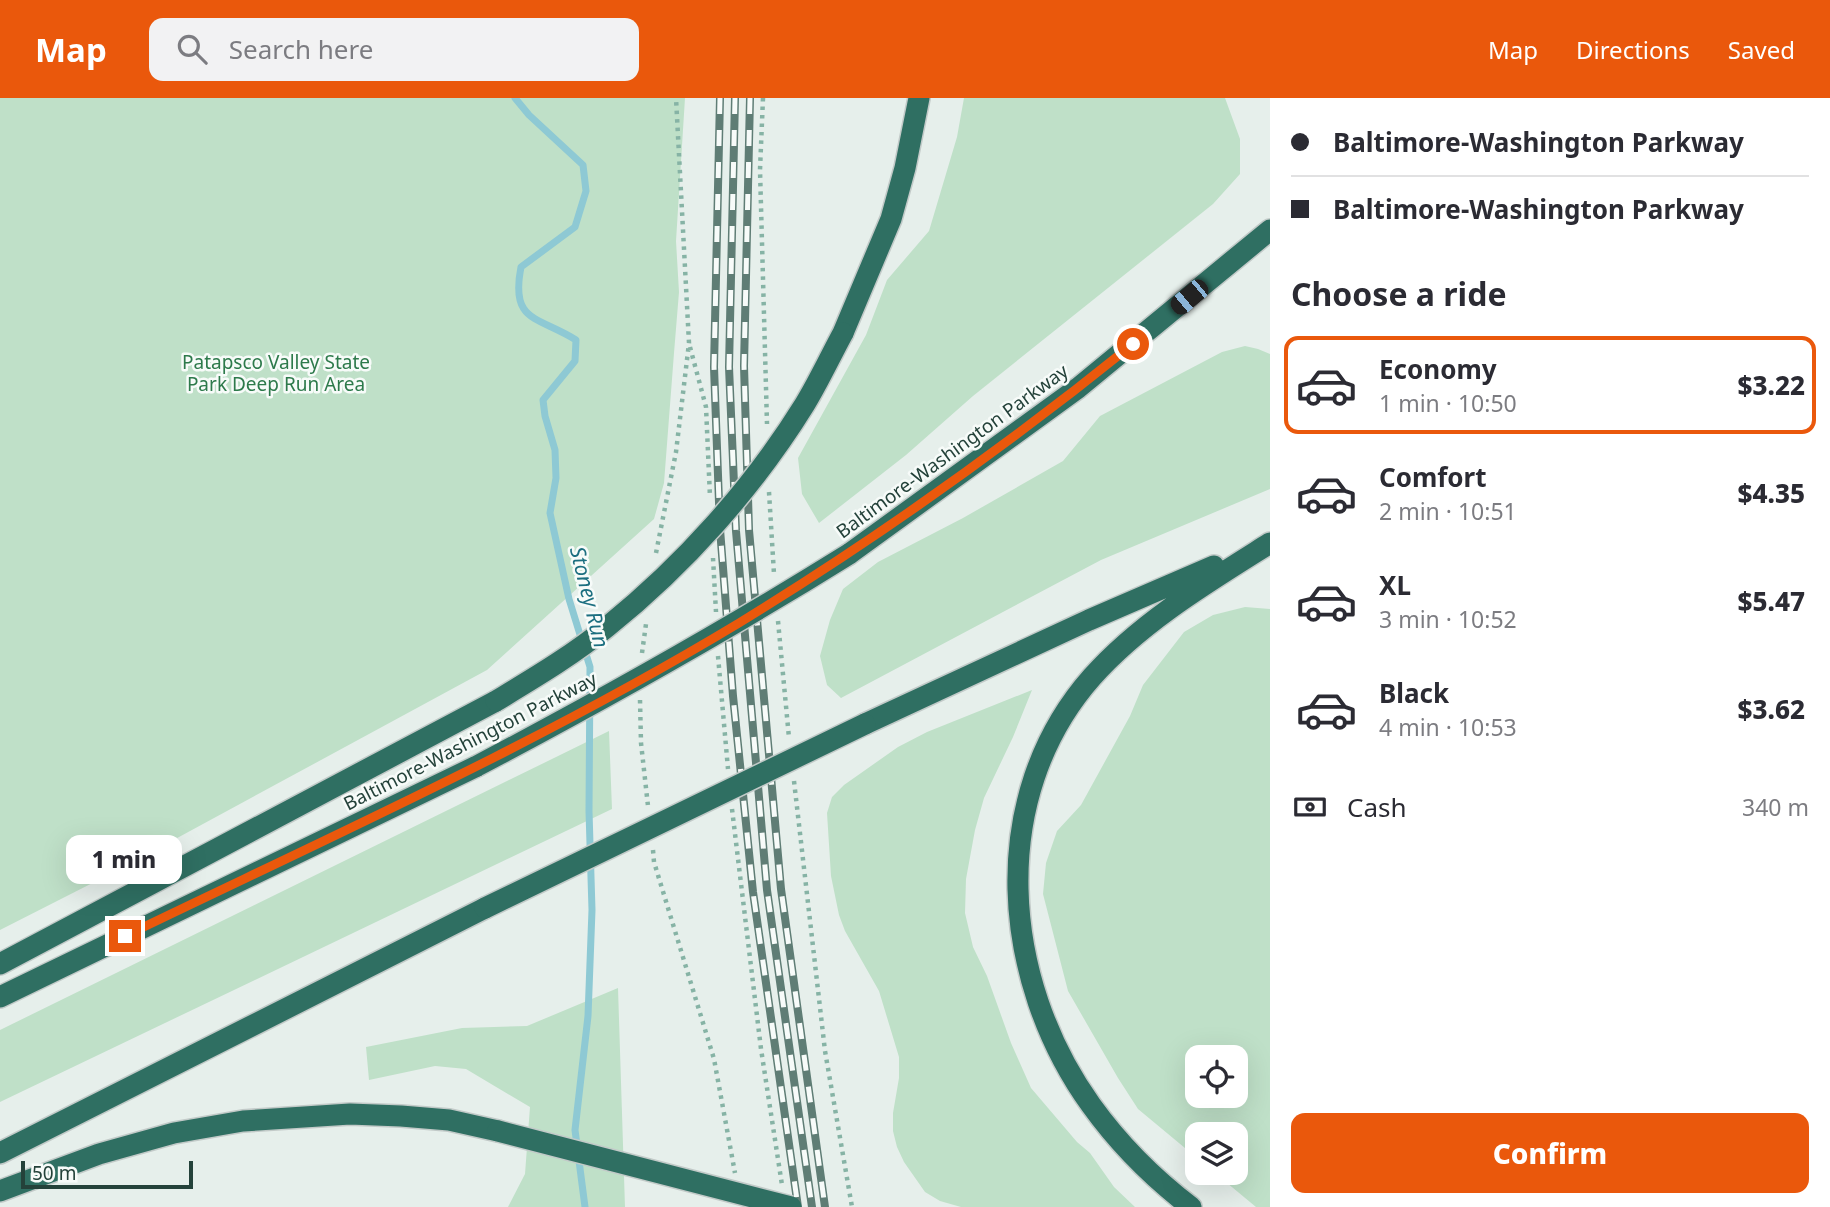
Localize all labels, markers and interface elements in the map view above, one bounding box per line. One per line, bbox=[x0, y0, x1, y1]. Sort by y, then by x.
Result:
search box bbox=[149, 18, 639, 81]
text: Map bbox=[35, 27, 107, 72]
icon: search bbox=[173, 30, 211, 68]
text: Search here bbox=[229, 31, 373, 67]
text: Map bbox=[1488, 33, 1538, 66]
text: Directions bbox=[1576, 33, 1690, 66]
text: Saved bbox=[1728, 33, 1795, 66]
text: Baltimore-Washington Parkway bbox=[1333, 124, 1744, 160]
text: Baltimore-Washington Parkway bbox=[1333, 191, 1744, 227]
text: Choose a ride bbox=[1291, 272, 1507, 315]
car bbox=[1167, 275, 1212, 319]
route start bbox=[1117, 328, 1149, 360]
park label: Patapsco Valley State Park Deep Run Area bbox=[182, 349, 370, 397]
text: Economy bbox=[1379, 351, 1497, 387]
icon: car bbox=[1295, 354, 1358, 417]
street label: Baltimore-Washington Parkway bbox=[831, 358, 1073, 544]
text: $3.22 bbox=[1738, 367, 1805, 403]
text: 1 min · 10:50 bbox=[1379, 387, 1517, 419]
text: Comfort bbox=[1379, 459, 1487, 495]
icon: car bbox=[1295, 462, 1358, 525]
text: $4.35 bbox=[1738, 475, 1805, 511]
text: 2 min · 10:51 bbox=[1379, 495, 1517, 527]
water label: Stoney Run bbox=[564, 544, 616, 650]
text: XL bbox=[1379, 567, 1411, 603]
icon: car bbox=[1295, 570, 1358, 633]
text: $5.47 bbox=[1738, 583, 1805, 619]
text: 3 min · 10:52 bbox=[1379, 603, 1517, 635]
street label: Baltimore-Washington Parkway bbox=[339, 666, 601, 816]
text: Black bbox=[1379, 675, 1449, 711]
icon: car bbox=[1295, 678, 1358, 741]
text: $3.62 bbox=[1738, 691, 1805, 727]
text: 4 min · 10:53 bbox=[1379, 711, 1517, 743]
icon: cash bbox=[1291, 788, 1329, 826]
text: Cash bbox=[1347, 789, 1407, 825]
text: 340 m bbox=[1742, 791, 1809, 823]
callout: 1 min bbox=[67, 834, 183, 884]
text: 1 min bbox=[92, 843, 156, 875]
route end bbox=[109, 920, 141, 952]
map controls bbox=[1185, 1045, 1248, 1185]
button: locate bbox=[1185, 1045, 1248, 1108]
button: Confirm bbox=[1291, 1113, 1809, 1193]
button: layers bbox=[1185, 1122, 1248, 1185]
scale bar bbox=[21, 1158, 192, 1190]
text: 50 m bbox=[32, 1160, 76, 1186]

